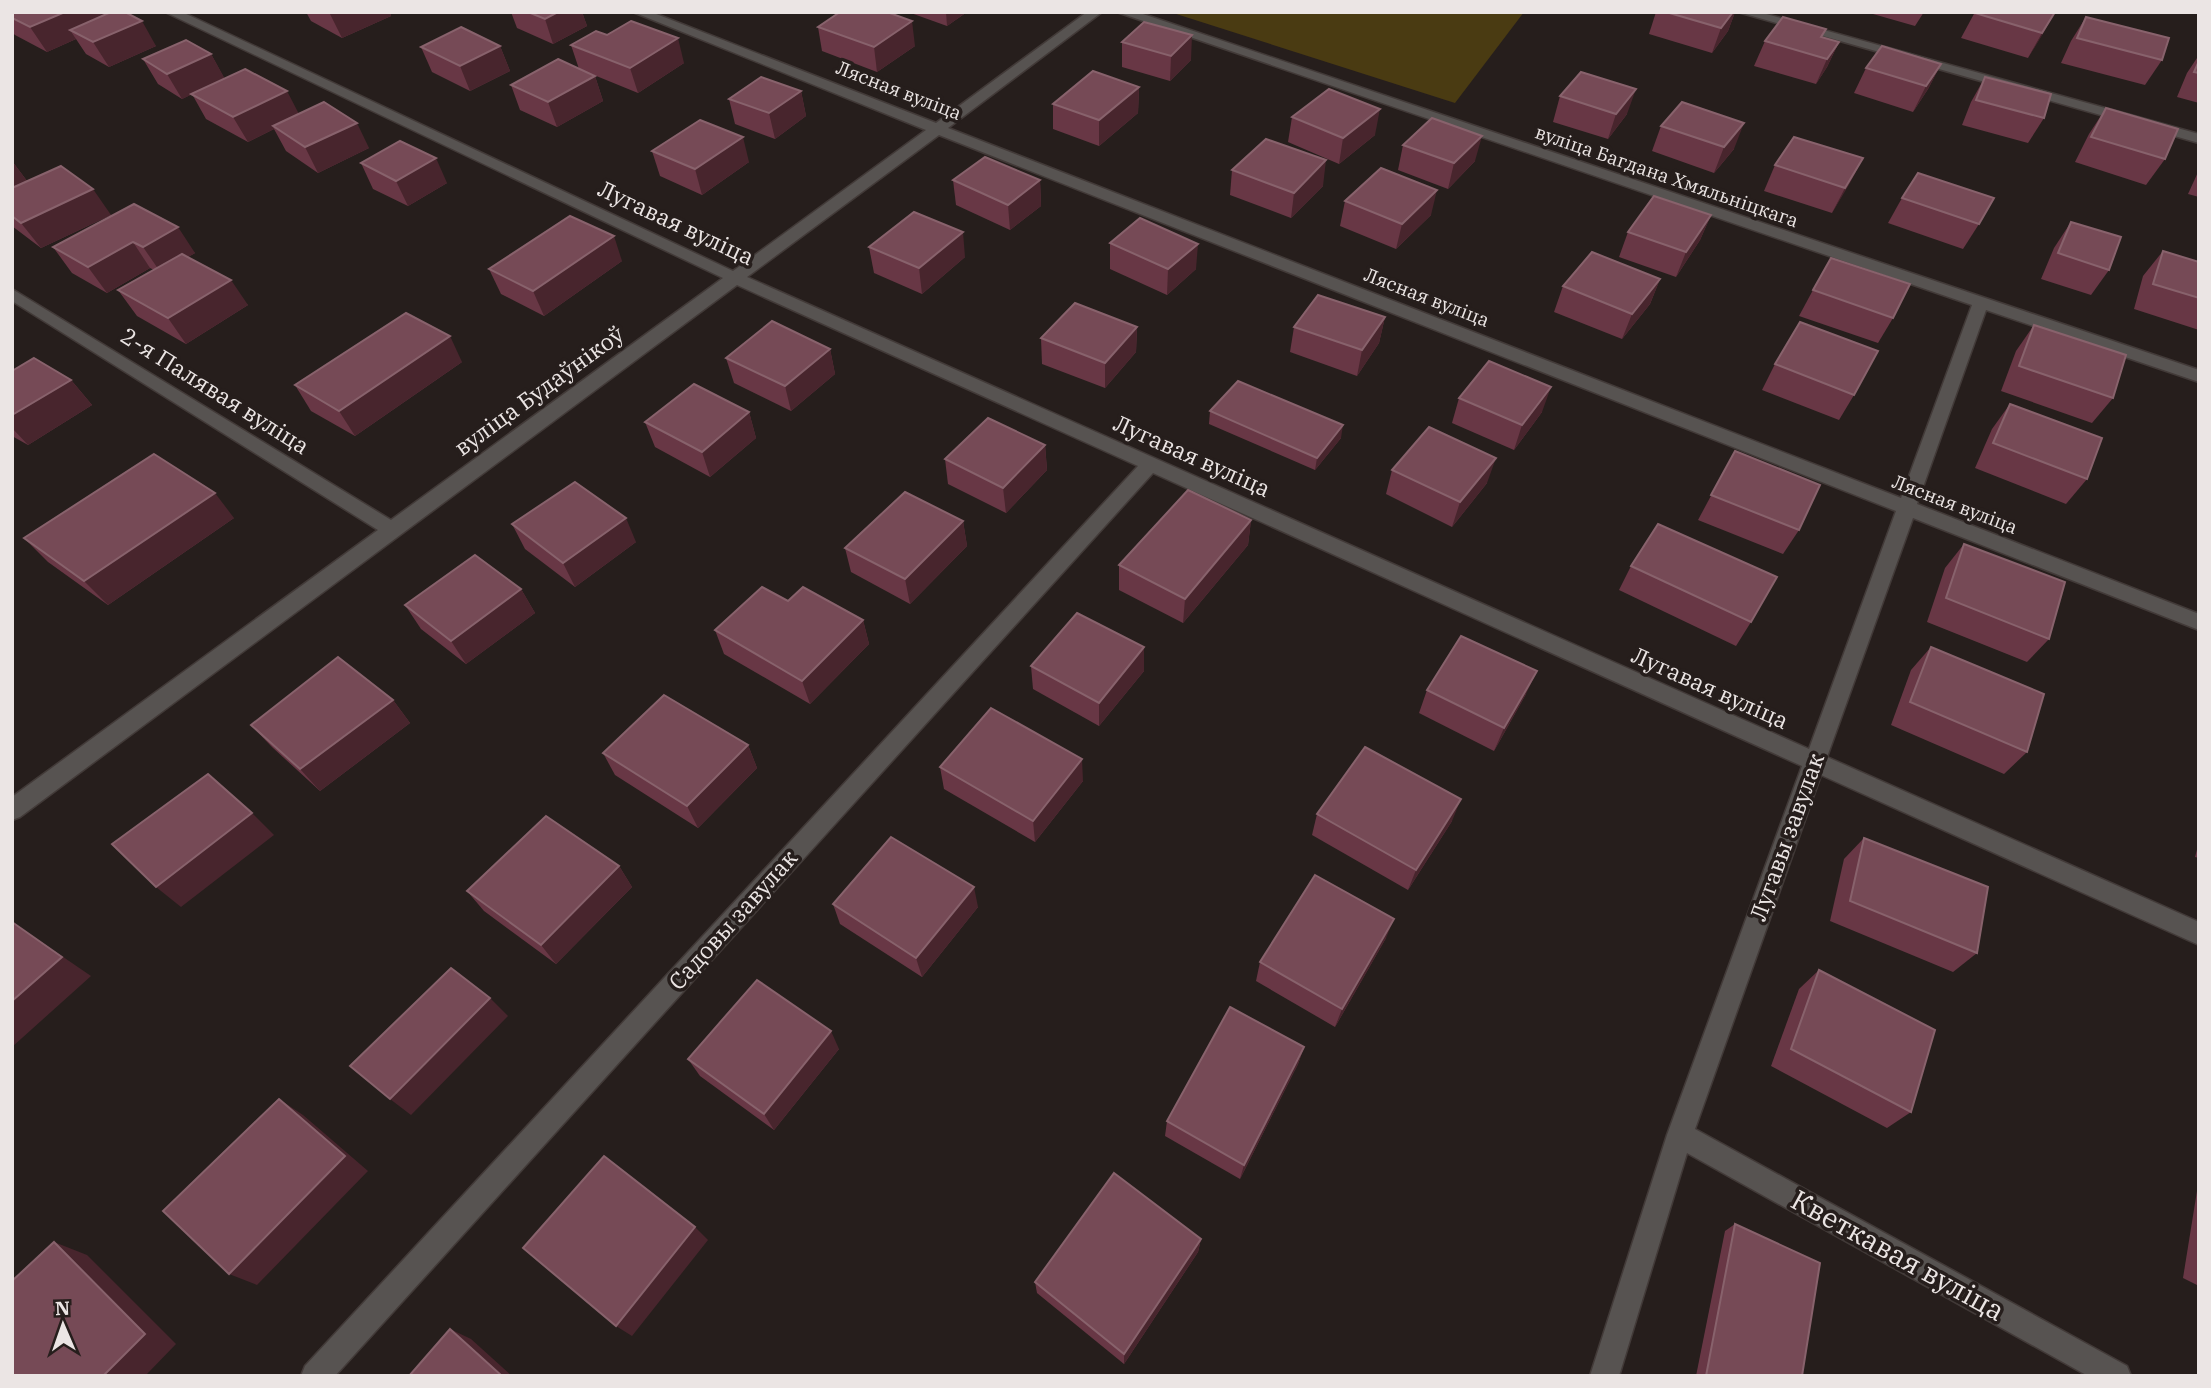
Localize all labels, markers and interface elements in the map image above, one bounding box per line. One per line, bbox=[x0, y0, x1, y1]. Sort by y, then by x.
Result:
street label: Лясная вуліца bbox=[833, 55, 965, 125]
street label: вуліца Багдана Хмяльніцкага bbox=[1532, 120, 1802, 232]
street label: Лугавая вуліца bbox=[594, 173, 759, 271]
street label: Лясная вуліца bbox=[1361, 262, 1493, 332]
street label: вуліца Будаўнікоў bbox=[448, 318, 630, 462]
street label: 2-я Палявая вуліца bbox=[116, 320, 315, 460]
street label: Лугавая вуліца bbox=[1109, 407, 1276, 503]
street label: Лясная вуліца bbox=[1889, 469, 2021, 539]
street label: Лугавая вуліца bbox=[1627, 639, 1794, 735]
street label: Лугавы завулак bbox=[1742, 748, 1831, 925]
street label: Садовы завулак bbox=[661, 842, 804, 996]
street label: Кветкавая вуліца bbox=[1785, 1181, 2012, 1329]
north arrow bbox=[28, 1290, 98, 1360]
text: N bbox=[54, 1296, 70, 1320]

